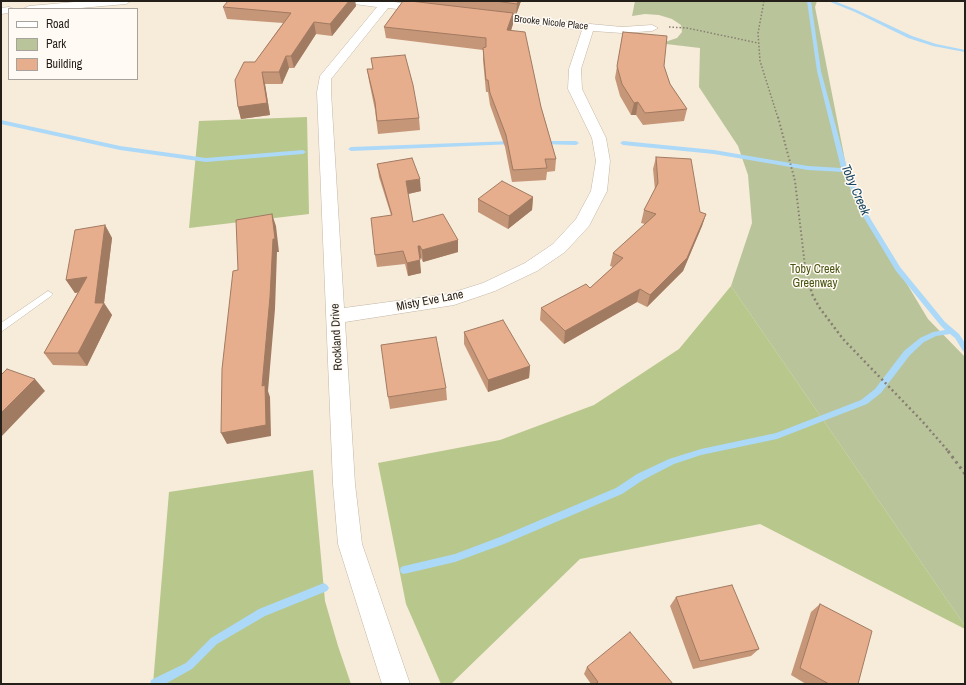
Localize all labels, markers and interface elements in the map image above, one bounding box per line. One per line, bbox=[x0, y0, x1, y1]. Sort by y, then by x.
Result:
legend bbox=[8, 8, 138, 80]
street label: Brooke Nicole Place bbox=[513, 13, 589, 33]
text: Road bbox=[46, 16, 70, 32]
text: Park bbox=[46, 36, 66, 52]
text: Building bbox=[46, 56, 82, 72]
water label: Toby Creek bbox=[837, 162, 873, 218]
park label: Toby Creek Greenway bbox=[790, 263, 840, 291]
street label: Misty Eve Lane bbox=[395, 287, 465, 315]
street label: Rockland Drive bbox=[328, 303, 346, 371]

